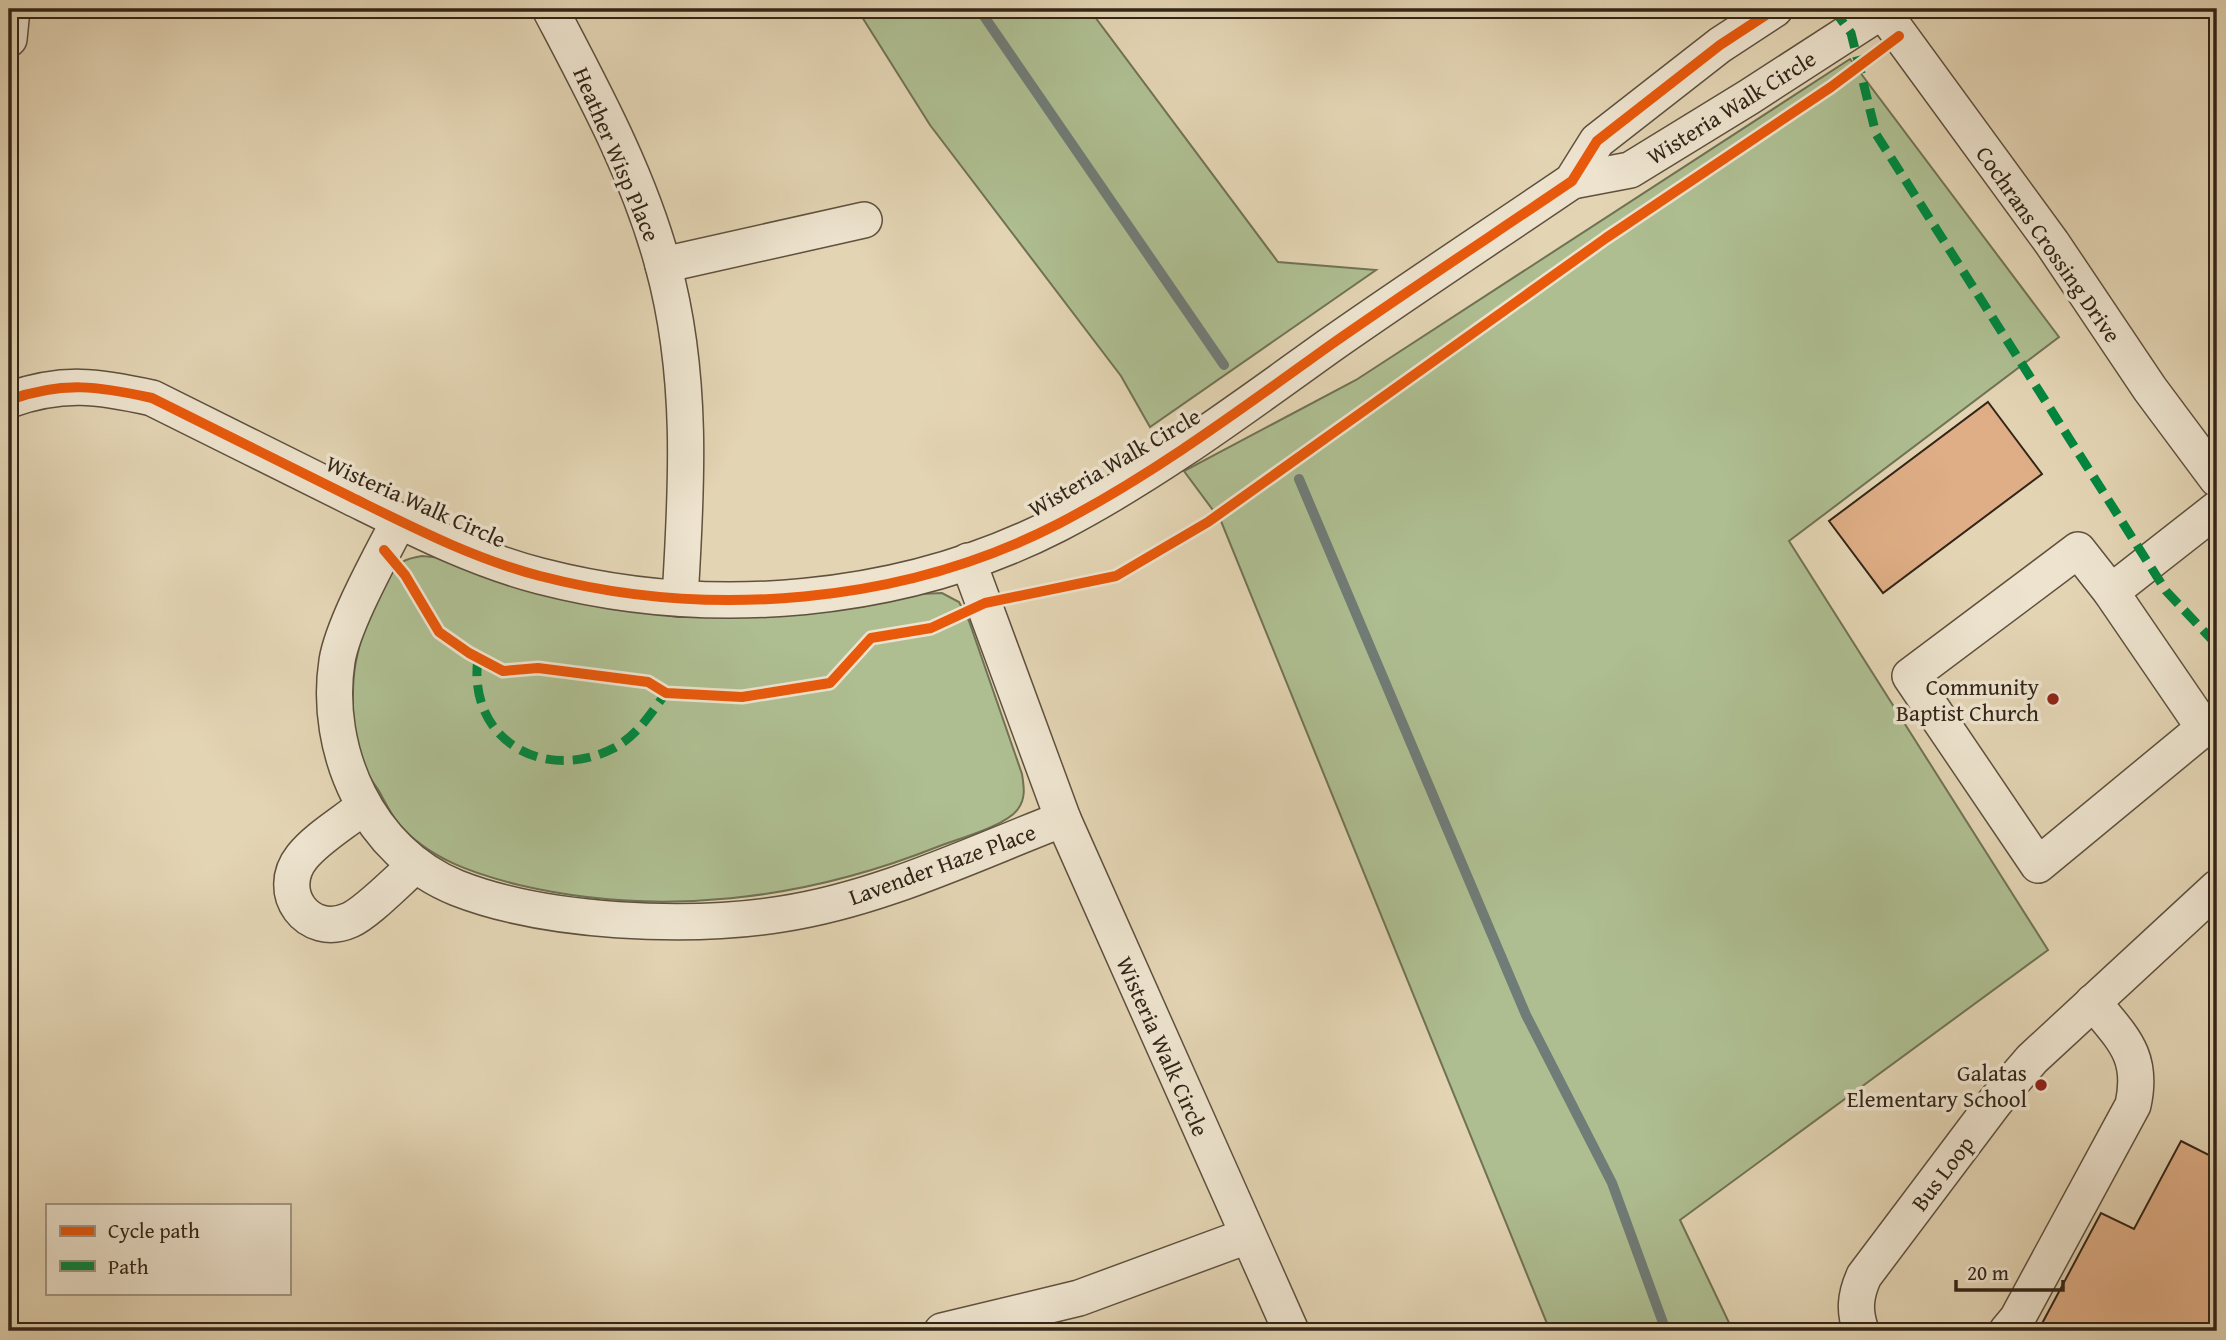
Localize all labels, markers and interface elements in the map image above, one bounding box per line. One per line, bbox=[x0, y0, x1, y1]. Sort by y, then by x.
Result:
street label: Wisteria Walk Circle bbox=[1640, 42, 1822, 172]
street label: Heather Wisp Place bbox=[565, 62, 669, 246]
street label: Cochrans Crossing Drive bbox=[1969, 139, 2129, 349]
street label: Wisteria Walk Circle bbox=[1022, 399, 1206, 525]
street label: Wisteria Walk Circle bbox=[321, 447, 511, 555]
place label: Community Baptist Church bbox=[1896, 670, 2040, 729]
marker: Community Baptist Church bbox=[2045, 691, 2061, 707]
street label: Lavender Haze Place bbox=[844, 815, 1040, 913]
street label: Wisteria Walk Circle bbox=[1109, 951, 1217, 1141]
place label: Galatas Elementary School bbox=[1847, 1056, 2027, 1115]
marker: Galatas Elementary School bbox=[2033, 1077, 2049, 1093]
street label: Bus Loop bbox=[1903, 1128, 1981, 1218]
legend bbox=[46, 1204, 290, 1294]
text: Cycle path bbox=[108, 1215, 200, 1246]
scale bar bbox=[1956, 1249, 2063, 1293]
text: Path bbox=[108, 1251, 149, 1282]
text: 20 m bbox=[1967, 1257, 2009, 1288]

